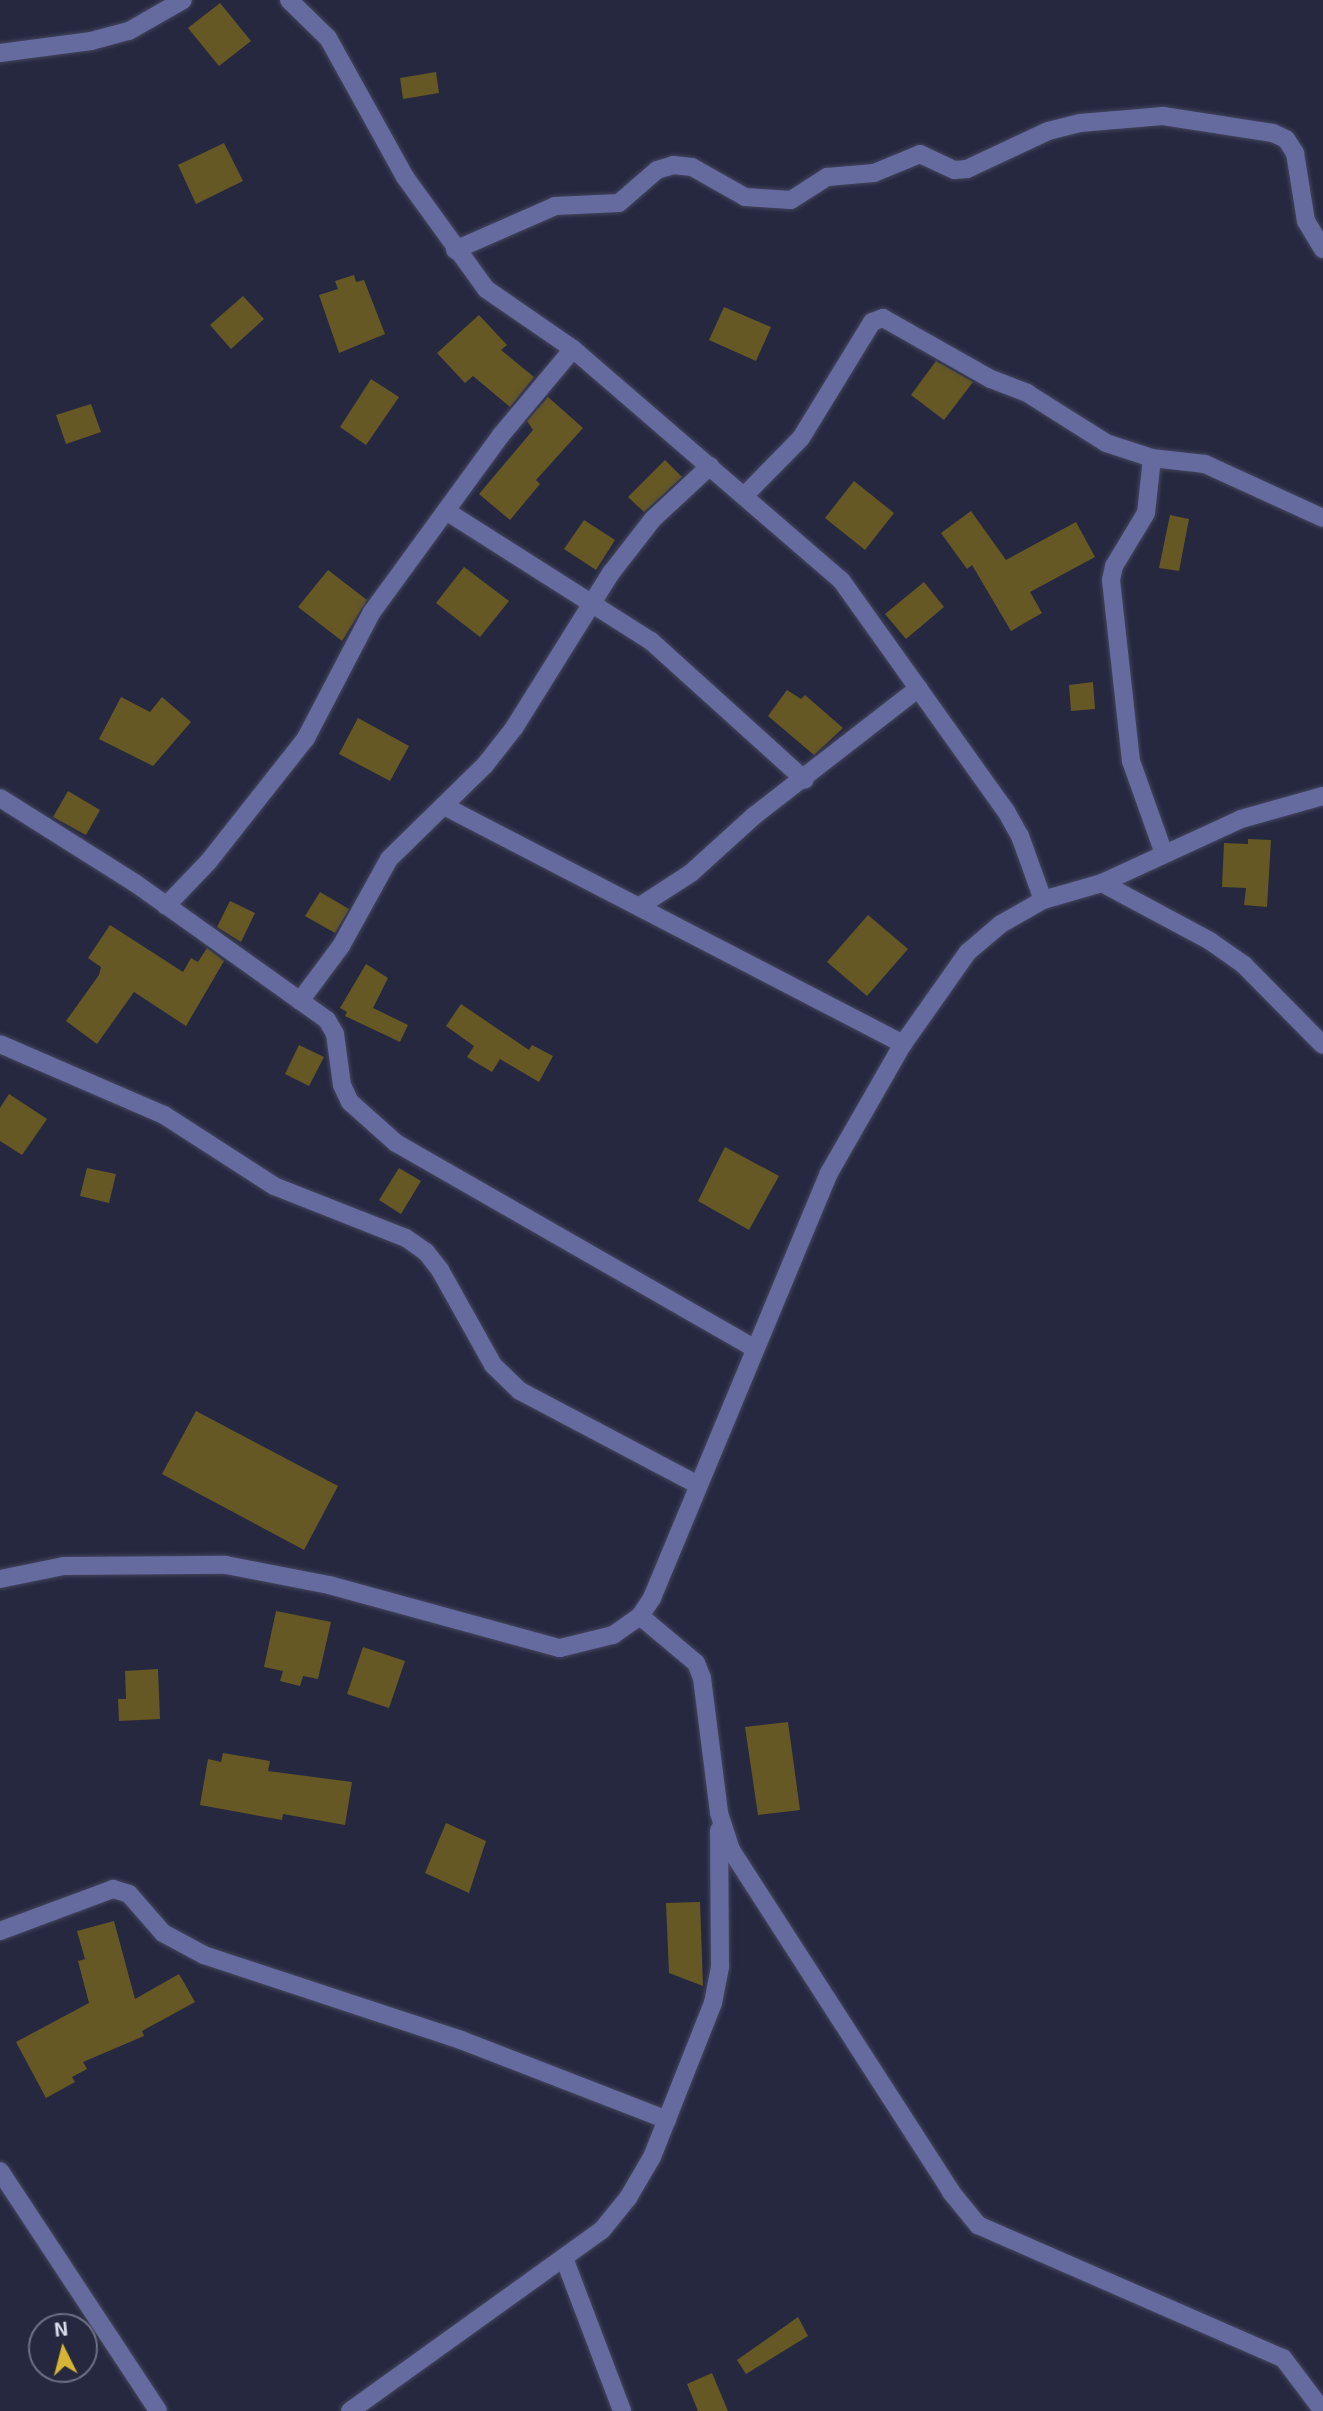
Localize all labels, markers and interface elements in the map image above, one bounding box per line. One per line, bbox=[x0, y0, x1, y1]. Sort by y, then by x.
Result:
north arrow bbox=[28, 2313, 98, 2383]
text: N bbox=[53, 2316, 69, 2341]

